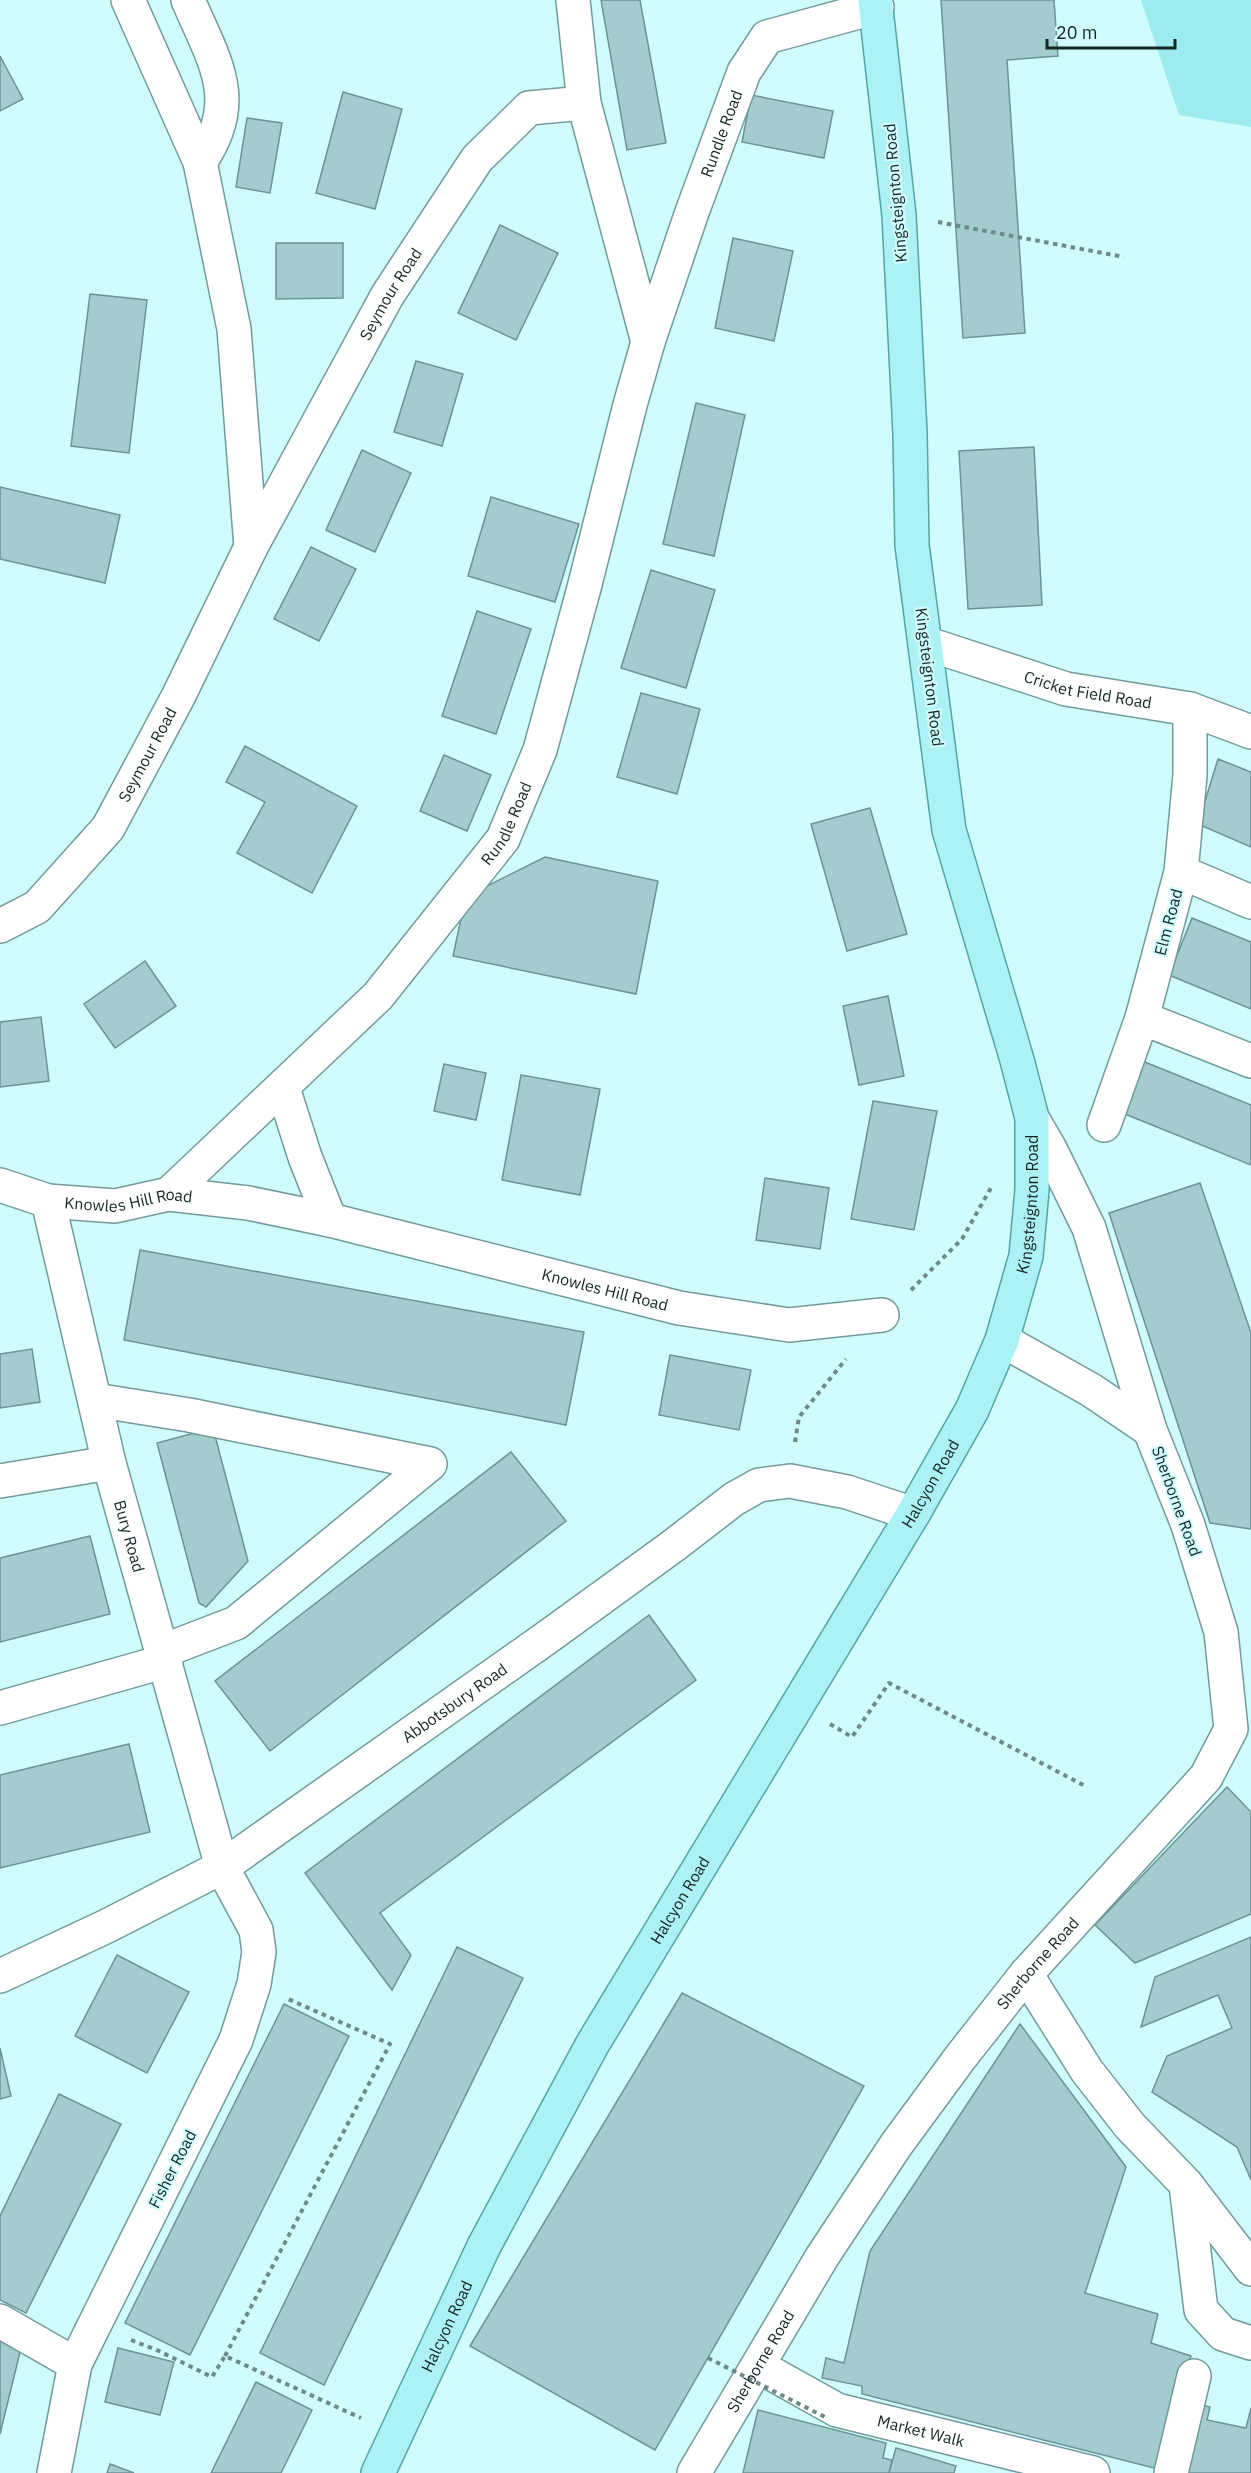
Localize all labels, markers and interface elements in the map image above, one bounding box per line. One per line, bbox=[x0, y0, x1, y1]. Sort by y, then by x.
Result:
scale bar bbox=[1047, 12, 1174, 50]
text: 20 m bbox=[1056, 21, 1098, 44]
street label: Rundle Road bbox=[696, 87, 746, 180]
street label: Kingsteignton Road bbox=[879, 123, 911, 263]
street label: Seymour Road bbox=[355, 244, 426, 344]
street label: Kingsteignton Road bbox=[912, 607, 948, 747]
street label: Cricket Field Road bbox=[1022, 666, 1153, 713]
street label: Seymour Road bbox=[114, 704, 181, 805]
street label: Rundle Road bbox=[476, 779, 536, 869]
street label: Elm Road bbox=[1150, 886, 1186, 958]
street label: Kingsteignton Road bbox=[1011, 1135, 1042, 1276]
street label: Knowles Hill Road bbox=[64, 1184, 194, 1216]
street label: Knowles Hill Road bbox=[540, 1264, 670, 1315]
street label: Halcyon Road bbox=[897, 1436, 963, 1532]
street label: Sherborne Road bbox=[1148, 1443, 1206, 1559]
street label: Bury Road bbox=[110, 1498, 149, 1575]
street label: Abbotsbury Road bbox=[398, 1659, 511, 1747]
street label: Halcyon Road bbox=[645, 1853, 714, 1948]
street label: Sherborne Road bbox=[992, 1913, 1083, 2013]
street label: Fisher Road bbox=[144, 2127, 200, 2211]
street label: Halcyon Road bbox=[417, 2277, 477, 2375]
street label: Sherborne Road bbox=[722, 2306, 798, 2416]
street label: Market Walk bbox=[875, 2410, 967, 2451]

